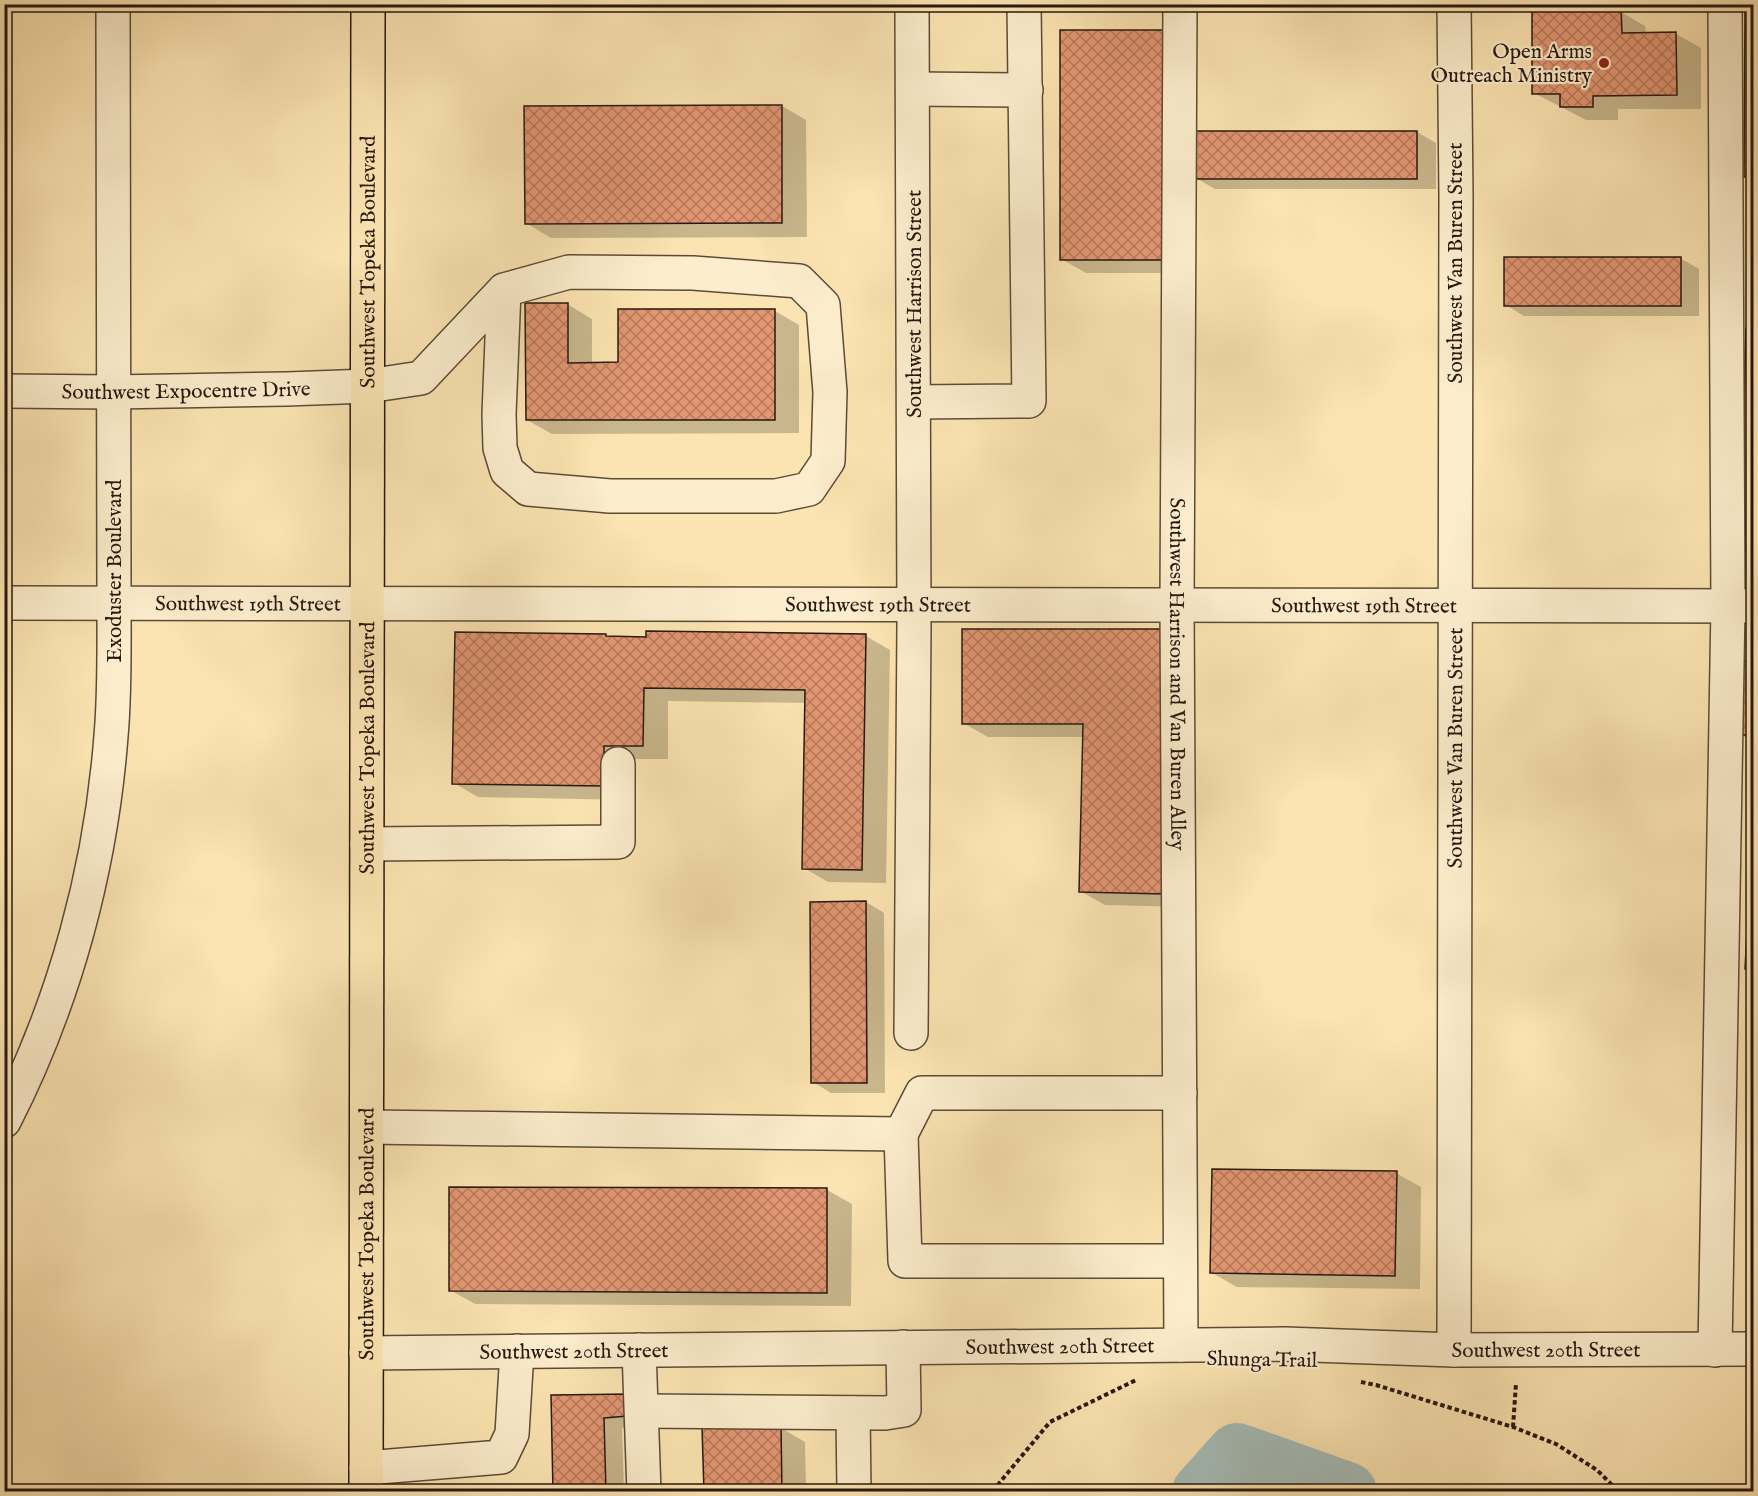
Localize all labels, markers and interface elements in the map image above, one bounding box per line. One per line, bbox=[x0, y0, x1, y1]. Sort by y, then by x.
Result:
place label: Open Arms Outreach Ministry bbox=[1430, 39, 1593, 90]
marker: Open Arms Outreach Ministry bbox=[1597, 56, 1611, 70]
street label: Southwest Topeka Boulevard bbox=[355, 135, 383, 388]
street label: Southwest Van Buren Street bbox=[1443, 143, 1470, 383]
street label: Southwest Harrison Street bbox=[902, 190, 929, 418]
street label: Southwest Expocentre Drive bbox=[61, 376, 311, 407]
street label: Exoduster Boulevard bbox=[102, 479, 129, 663]
street label: Southwest Harrison and Van Buren Alley bbox=[1162, 497, 1190, 851]
street label: Southwest 19th Street bbox=[155, 591, 341, 619]
street label: Southwest 19th Street bbox=[785, 592, 971, 620]
street label: Southwest 19th Street bbox=[1271, 593, 1457, 620]
street label: Southwest Topeka Boulevard bbox=[355, 621, 382, 874]
street label: Southwest Van Buren Street bbox=[1443, 627, 1470, 869]
street label: Southwest Topeka Boulevard bbox=[354, 1107, 382, 1360]
street label: Southwest 20th Street bbox=[965, 1333, 1155, 1362]
street label: Southwest 20th Street bbox=[1451, 1337, 1640, 1365]
street label: Southwest 20th Street bbox=[479, 1338, 669, 1367]
street label: Shunga Trail bbox=[1206, 1346, 1318, 1375]

